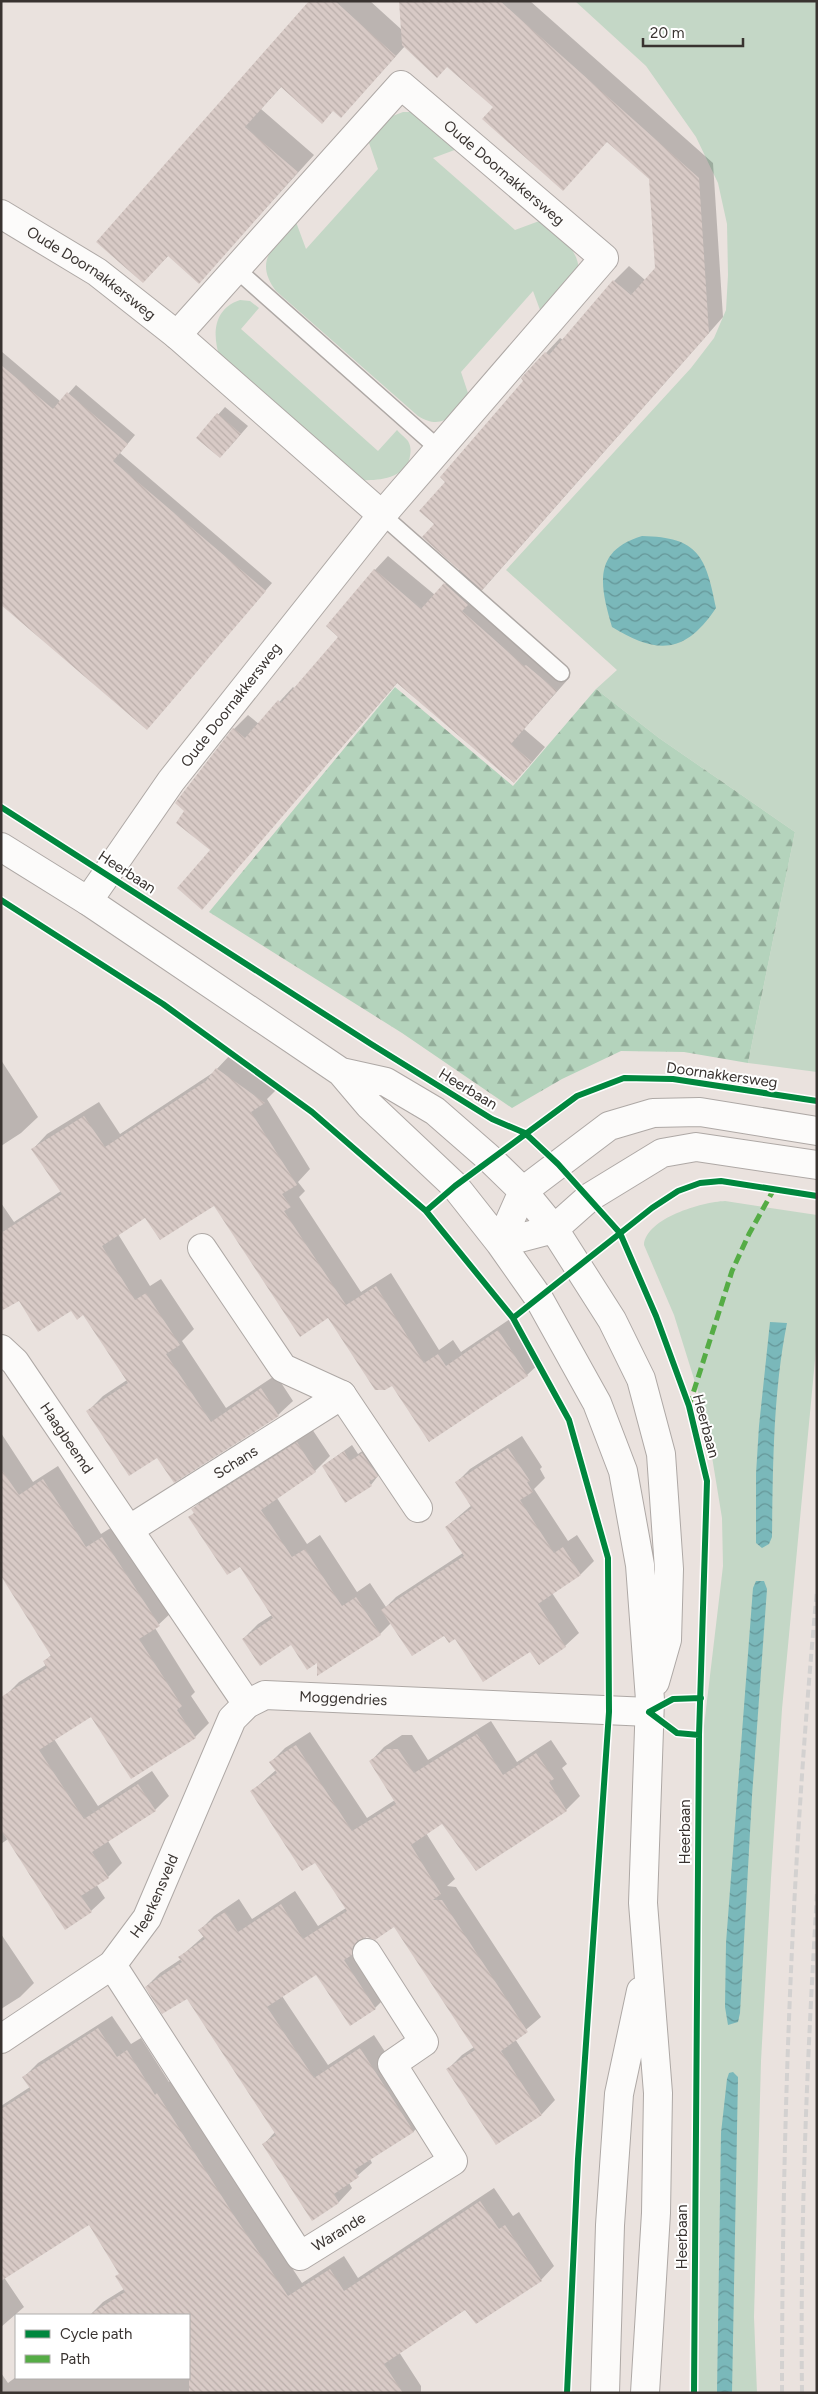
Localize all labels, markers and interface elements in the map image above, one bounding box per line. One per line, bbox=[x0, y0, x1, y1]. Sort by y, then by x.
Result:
scale bar bbox=[643, 15, 743, 47]
text: 20 m bbox=[650, 24, 684, 42]
street label: Oude Doornakkersweg bbox=[440, 116, 568, 229]
street label: Oude Doornakkersweg bbox=[23, 223, 159, 324]
street label: Oude Doornakkersweg bbox=[177, 639, 285, 771]
street label: Heerbaan bbox=[95, 847, 159, 897]
street label: Doornakkersweg bbox=[665, 1058, 779, 1092]
street label: Heerbaan bbox=[435, 1064, 501, 1114]
street label: Heerbaan bbox=[689, 1392, 723, 1460]
street label: Haagbeemd bbox=[36, 1399, 97, 1477]
street label: Schans bbox=[210, 1442, 261, 1483]
street label: Moggendries bbox=[299, 1688, 388, 1709]
street label: Heerbaan bbox=[676, 1799, 694, 1865]
street label: Heerkensveld bbox=[126, 1851, 182, 1942]
street label: Heerbaan bbox=[673, 2204, 691, 2270]
street label: Warande bbox=[309, 2209, 369, 2255]
legend bbox=[15, 2314, 190, 2379]
text: Cycle path bbox=[60, 2325, 132, 2343]
text: Path bbox=[60, 2350, 90, 2368]

